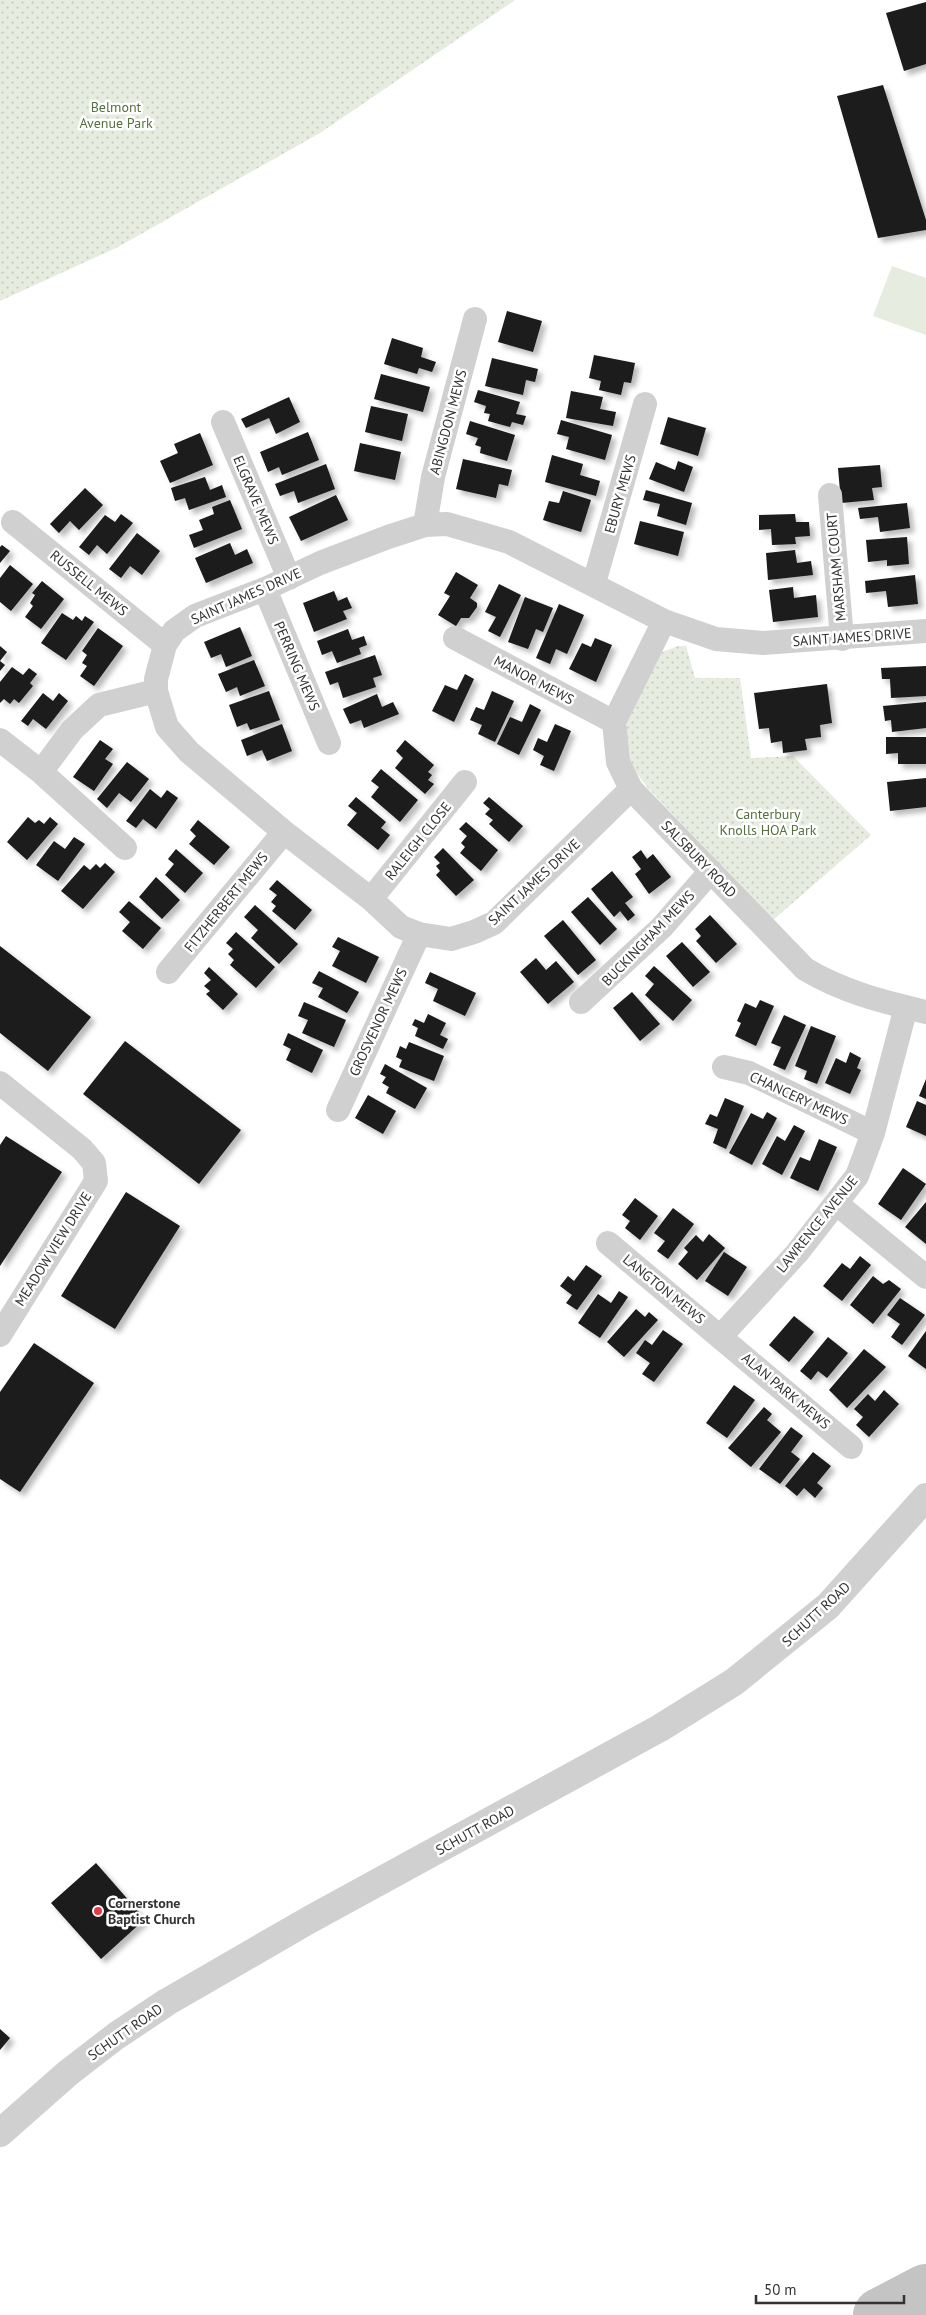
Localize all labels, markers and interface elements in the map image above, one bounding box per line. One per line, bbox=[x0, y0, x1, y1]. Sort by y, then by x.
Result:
park label: Belmont Avenue Park bbox=[79, 98, 153, 132]
street label: ABINGDON MEWS bbox=[425, 368, 471, 476]
street label: ELGRAVE MEWS bbox=[229, 453, 283, 547]
street label: EBURY MEWS bbox=[600, 453, 640, 535]
street label: MARSHAM COURT bbox=[822, 512, 850, 622]
street label: RUSSELL MEWS bbox=[46, 546, 132, 620]
street label: SAINT JAMES DRIVE bbox=[188, 564, 304, 628]
street label: PERRING MEWS bbox=[270, 619, 324, 713]
street label: SAINT JAMES DRIVE bbox=[792, 624, 912, 650]
street label: MANOR MEWS bbox=[491, 651, 577, 709]
street label: RALEIGH CLOSE bbox=[381, 798, 455, 884]
park label: Canterbury Knolls HOA Park bbox=[720, 805, 817, 839]
street label: SALSBURY ROAD bbox=[658, 817, 740, 901]
street label: SAINT JAMES DRIVE bbox=[484, 835, 584, 929]
street label: FITZHERBERT MEWS bbox=[180, 848, 272, 956]
street label: BUCKINGHAM MEWS bbox=[598, 886, 698, 990]
street label: GROSVENOR MEWS bbox=[345, 965, 411, 1079]
street label: CHANCERY MEWS bbox=[747, 1067, 851, 1129]
street label: LAWRENCE AVENUE bbox=[772, 1172, 862, 1276]
street label: MEADOW VIEW DRIVE bbox=[11, 1189, 95, 1309]
street label: LANGTON MEWS bbox=[619, 1250, 709, 1328]
street label: ALAN PARK MEWS bbox=[738, 1349, 834, 1433]
street label: SCHUTT ROAD bbox=[778, 1578, 854, 1650]
street label: SCHUTT ROAD bbox=[432, 1801, 518, 1859]
place label: Cornerstone Baptist Church bbox=[108, 1894, 195, 1928]
marker: Cornerstone Baptist Church bbox=[92, 1905, 104, 1917]
street label: SCHUTT ROAD bbox=[84, 2000, 166, 2064]
scale bar bbox=[756, 2272, 904, 2304]
text: 50 m bbox=[764, 2280, 797, 2299]

